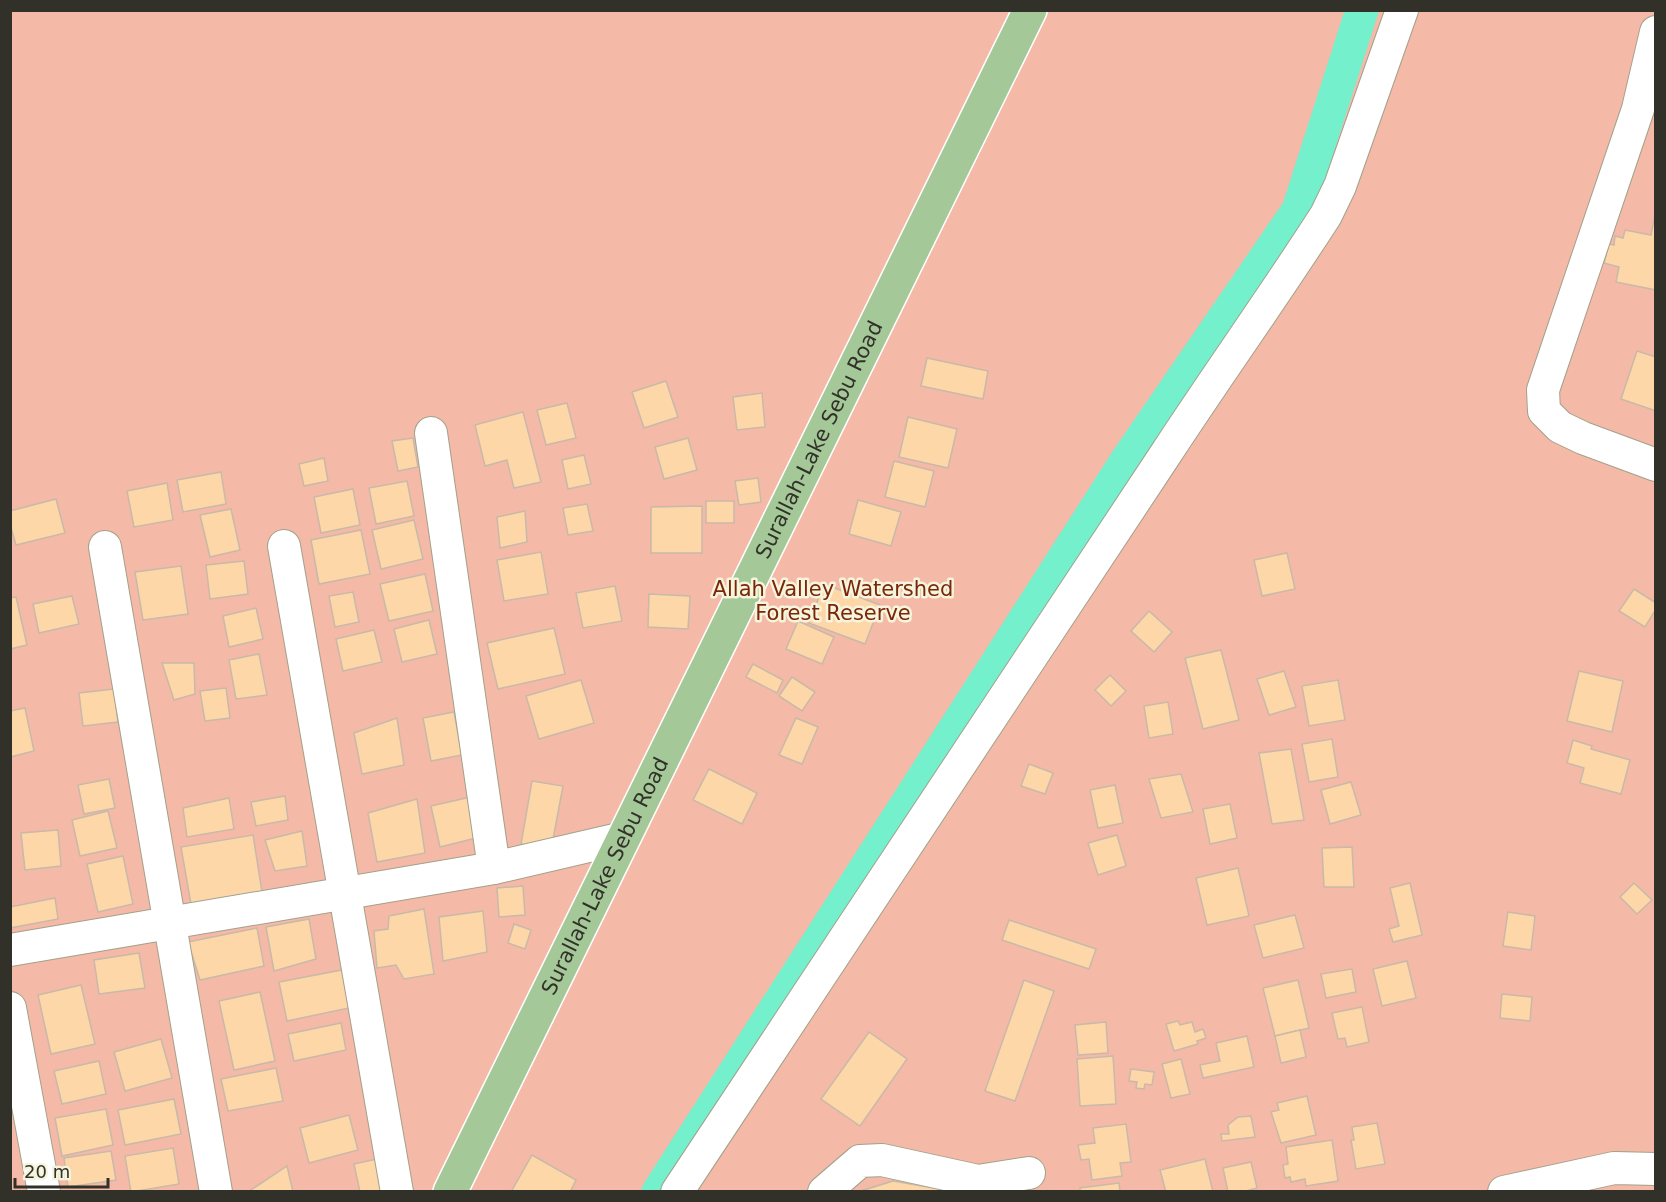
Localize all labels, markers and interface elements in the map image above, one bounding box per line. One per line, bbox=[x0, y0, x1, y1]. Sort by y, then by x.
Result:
street label: Surallah-Lake Sebu Road bbox=[751, 317, 888, 562]
park label: Allah Valley Watershed Forest Reserve bbox=[713, 577, 953, 625]
street label: Surallah-Lake Sebu Road bbox=[537, 753, 673, 999]
scale bar bbox=[15, 1151, 108, 1189]
text: 20 m bbox=[24, 1161, 70, 1182]

